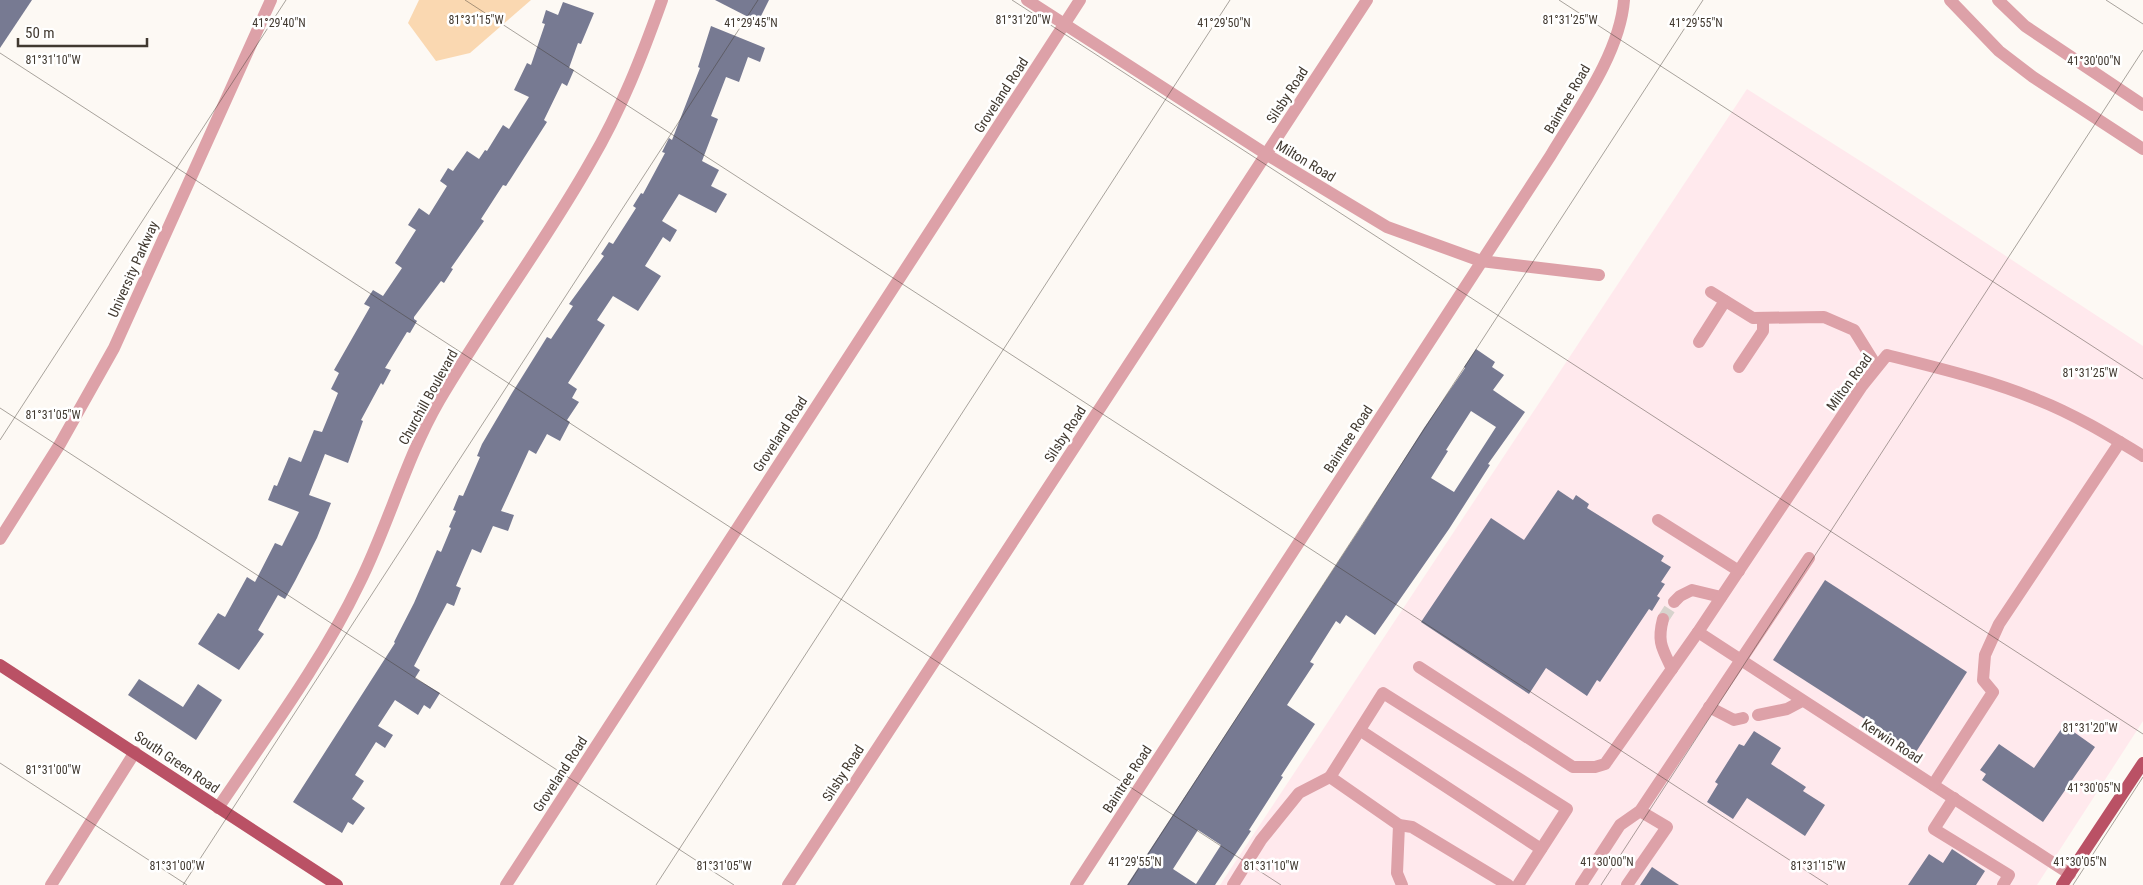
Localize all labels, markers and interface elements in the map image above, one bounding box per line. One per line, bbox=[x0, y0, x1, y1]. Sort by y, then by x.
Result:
text: 81°31'15"W bbox=[448, 13, 504, 27]
text: 81°31'20"W bbox=[995, 13, 1051, 27]
text: 81°31'25"W bbox=[1542, 13, 1598, 27]
scale bar bbox=[18, 15, 146, 47]
text: 41°29'40"N bbox=[252, 16, 306, 30]
text: 41°29'45"N bbox=[724, 16, 778, 30]
text: 41°29'50"N bbox=[1197, 16, 1251, 30]
text: 41°29'55"N bbox=[1669, 16, 1723, 30]
text: 50 m bbox=[25, 24, 55, 42]
text: 81°31'10"W bbox=[25, 53, 81, 67]
street label: Groveland Road bbox=[971, 54, 1031, 136]
text: 41°30'00"N bbox=[2067, 54, 2121, 68]
street label: Baintree Road bbox=[1541, 62, 1593, 136]
street label: Silsby Road bbox=[1263, 64, 1311, 126]
street label: Milton Road bbox=[1274, 137, 1338, 185]
street label: University Parkway bbox=[105, 218, 161, 320]
street label: Churchill Boulevard bbox=[395, 347, 461, 447]
street label: Milton Road bbox=[1823, 351, 1875, 413]
text: 81°31'25"W bbox=[2062, 366, 2118, 380]
street label: Groveland Road bbox=[750, 393, 810, 475]
street label: Baintree Road bbox=[1320, 402, 1376, 476]
street label: Silsby Road bbox=[1041, 403, 1089, 465]
text: 81°31'05"W bbox=[25, 408, 81, 422]
street label: Kerwin Road bbox=[1859, 716, 1925, 766]
text: 81°31'20"W bbox=[2062, 721, 2118, 735]
street label: South Green Road bbox=[132, 728, 222, 796]
street label: Groveland Road bbox=[530, 733, 590, 815]
street label: Silsby Road bbox=[819, 742, 867, 804]
street label: Baintree Road bbox=[1099, 742, 1155, 816]
text: 81°31'00"W bbox=[25, 763, 81, 777]
text: 41°30'05"N bbox=[2067, 781, 2121, 795]
text: 41°29'55"N bbox=[1108, 855, 1162, 869]
text: 41°30'00"N bbox=[1580, 855, 1634, 869]
text: 41°30'05"N bbox=[2053, 855, 2107, 869]
text: 81°31'00"W bbox=[149, 859, 205, 873]
text: 81°31'05"W bbox=[696, 859, 752, 873]
text: 81°31'10"W bbox=[1243, 859, 1299, 873]
text: 81°31'15"W bbox=[1790, 859, 1846, 873]

